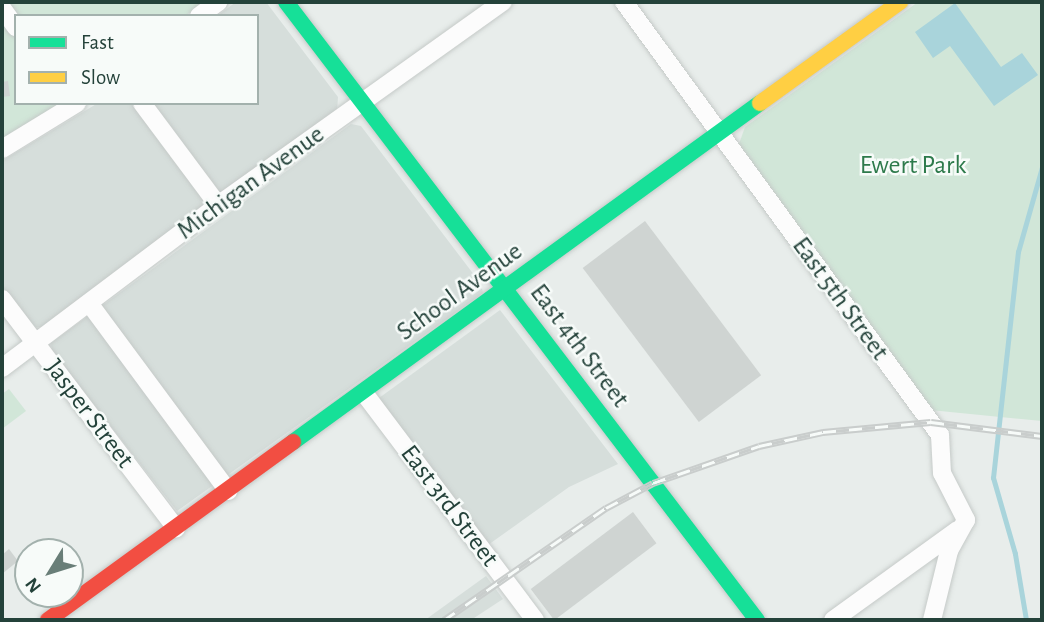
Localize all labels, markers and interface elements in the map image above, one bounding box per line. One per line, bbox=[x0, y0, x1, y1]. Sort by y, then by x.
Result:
legend bbox=[14, 14, 259, 105]
text: Fast bbox=[81, 32, 114, 53]
text: Slow bbox=[81, 67, 120, 88]
street label: Michigan Avenue bbox=[171, 119, 331, 247]
park label: Ewert Park bbox=[860, 150, 966, 182]
street label: East 5th Street bbox=[785, 231, 895, 367]
street label: School Avenue bbox=[391, 236, 529, 348]
street label: East 4th Street bbox=[523, 278, 635, 414]
street label: Jasper Street bbox=[38, 353, 140, 475]
street label: East 3rd Street bbox=[393, 439, 505, 573]
north arrow bbox=[14, 538, 84, 608]
text: N bbox=[22, 574, 45, 596]

